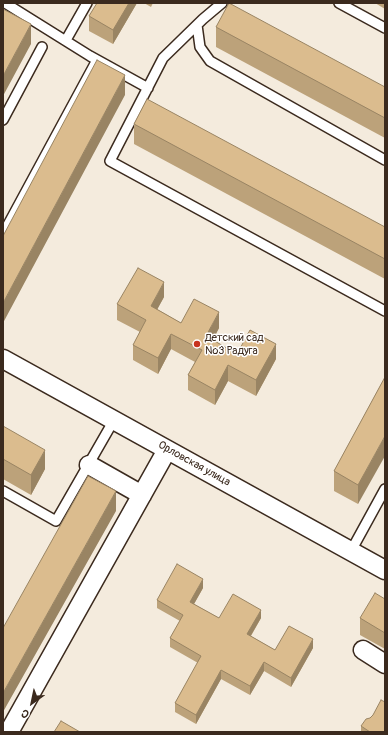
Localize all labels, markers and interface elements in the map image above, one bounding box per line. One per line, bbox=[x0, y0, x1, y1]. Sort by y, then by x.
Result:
place label: Детский сад №3 Радуга bbox=[205, 331, 264, 357]
marker: Детский сад №3 Радуга bbox=[192, 339, 202, 349]
street label: Орловская улица bbox=[156, 439, 232, 489]
north arrow bbox=[12, 683, 52, 723]
text: С bbox=[19, 706, 32, 721]

